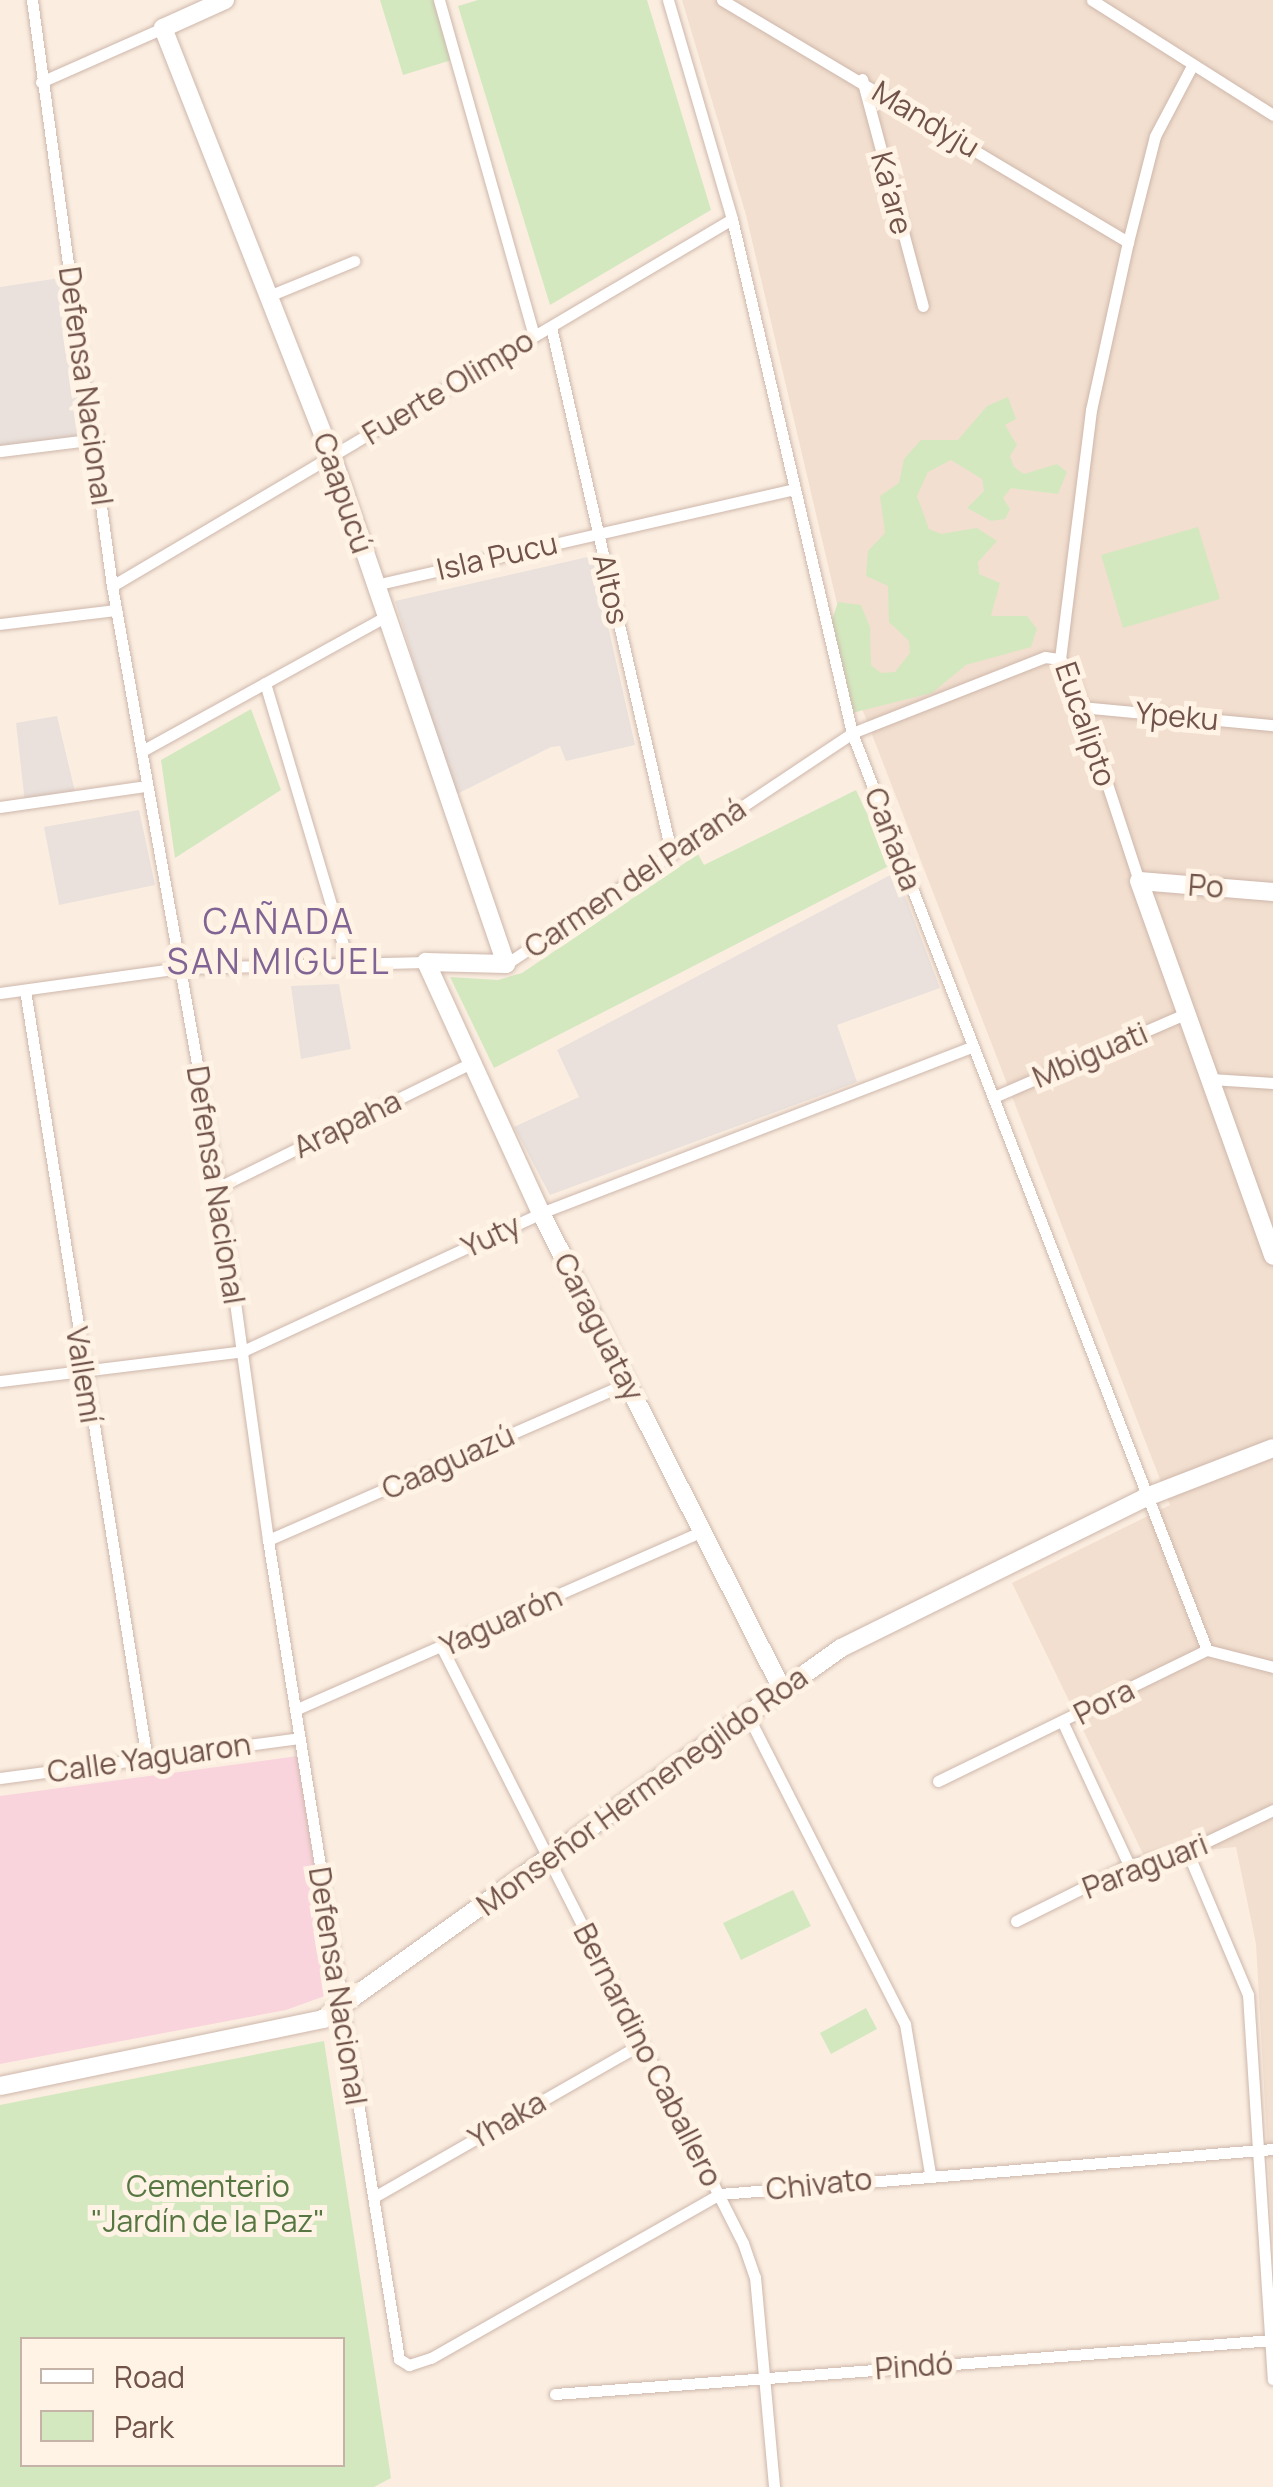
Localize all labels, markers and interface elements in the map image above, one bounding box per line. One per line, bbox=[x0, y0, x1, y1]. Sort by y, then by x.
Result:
street label: Mandyju bbox=[866, 73, 986, 165]
street label: Ka'are bbox=[864, 148, 920, 238]
street label: Defensa Nacional bbox=[51, 264, 121, 508]
street label: Fuerte Olimpo bbox=[356, 322, 540, 452]
street label: Caapucú bbox=[306, 428, 380, 558]
street label: Isla Pucu bbox=[433, 525, 561, 587]
street label: Altos bbox=[586, 550, 636, 628]
street label: Eucalipto bbox=[1048, 657, 1124, 791]
street label: Ypeku bbox=[1134, 694, 1220, 738]
street label: Cañada bbox=[857, 783, 929, 895]
street label: Carmen del Paraná bbox=[518, 791, 752, 965]
street label: Po bbox=[1187, 867, 1225, 905]
district label: CAÑADA SAN MIGUEL bbox=[167, 900, 391, 982]
street label: Mbiguati bbox=[1027, 1015, 1153, 1095]
street label: Defensa Nacional bbox=[179, 1063, 253, 1307]
street label: Arapaha bbox=[288, 1083, 406, 1165]
street label: Yuty bbox=[456, 1207, 526, 1265]
street label: Caraguatay bbox=[546, 1247, 652, 1407]
street label: Vallemí bbox=[59, 1324, 109, 1426]
street label: Caaguazú bbox=[376, 1417, 520, 1507]
street label: Yaguarón bbox=[435, 1578, 567, 1664]
street label: Monseñor Hermenegildo Roa bbox=[470, 1659, 814, 1923]
street label: Pora bbox=[1068, 1672, 1140, 1732]
street label: Calle Yaguaron bbox=[45, 1726, 253, 1790]
street label: Paraguari bbox=[1077, 1826, 1213, 1906]
street label: Defensa Nacional bbox=[301, 1864, 375, 2108]
street label: Bernardino Caballero bbox=[566, 1917, 730, 2193]
street label: Yhaka bbox=[462, 2084, 552, 2156]
street label: Chivato bbox=[764, 2161, 874, 2207]
park label: Cementerio "Jardín de la Paz" bbox=[91, 2168, 325, 2238]
legend bbox=[20, 2337, 345, 2467]
street label: Pindó bbox=[874, 2345, 954, 2387]
text: Road bbox=[114, 2356, 185, 2397]
text: Park bbox=[114, 2406, 174, 2447]

